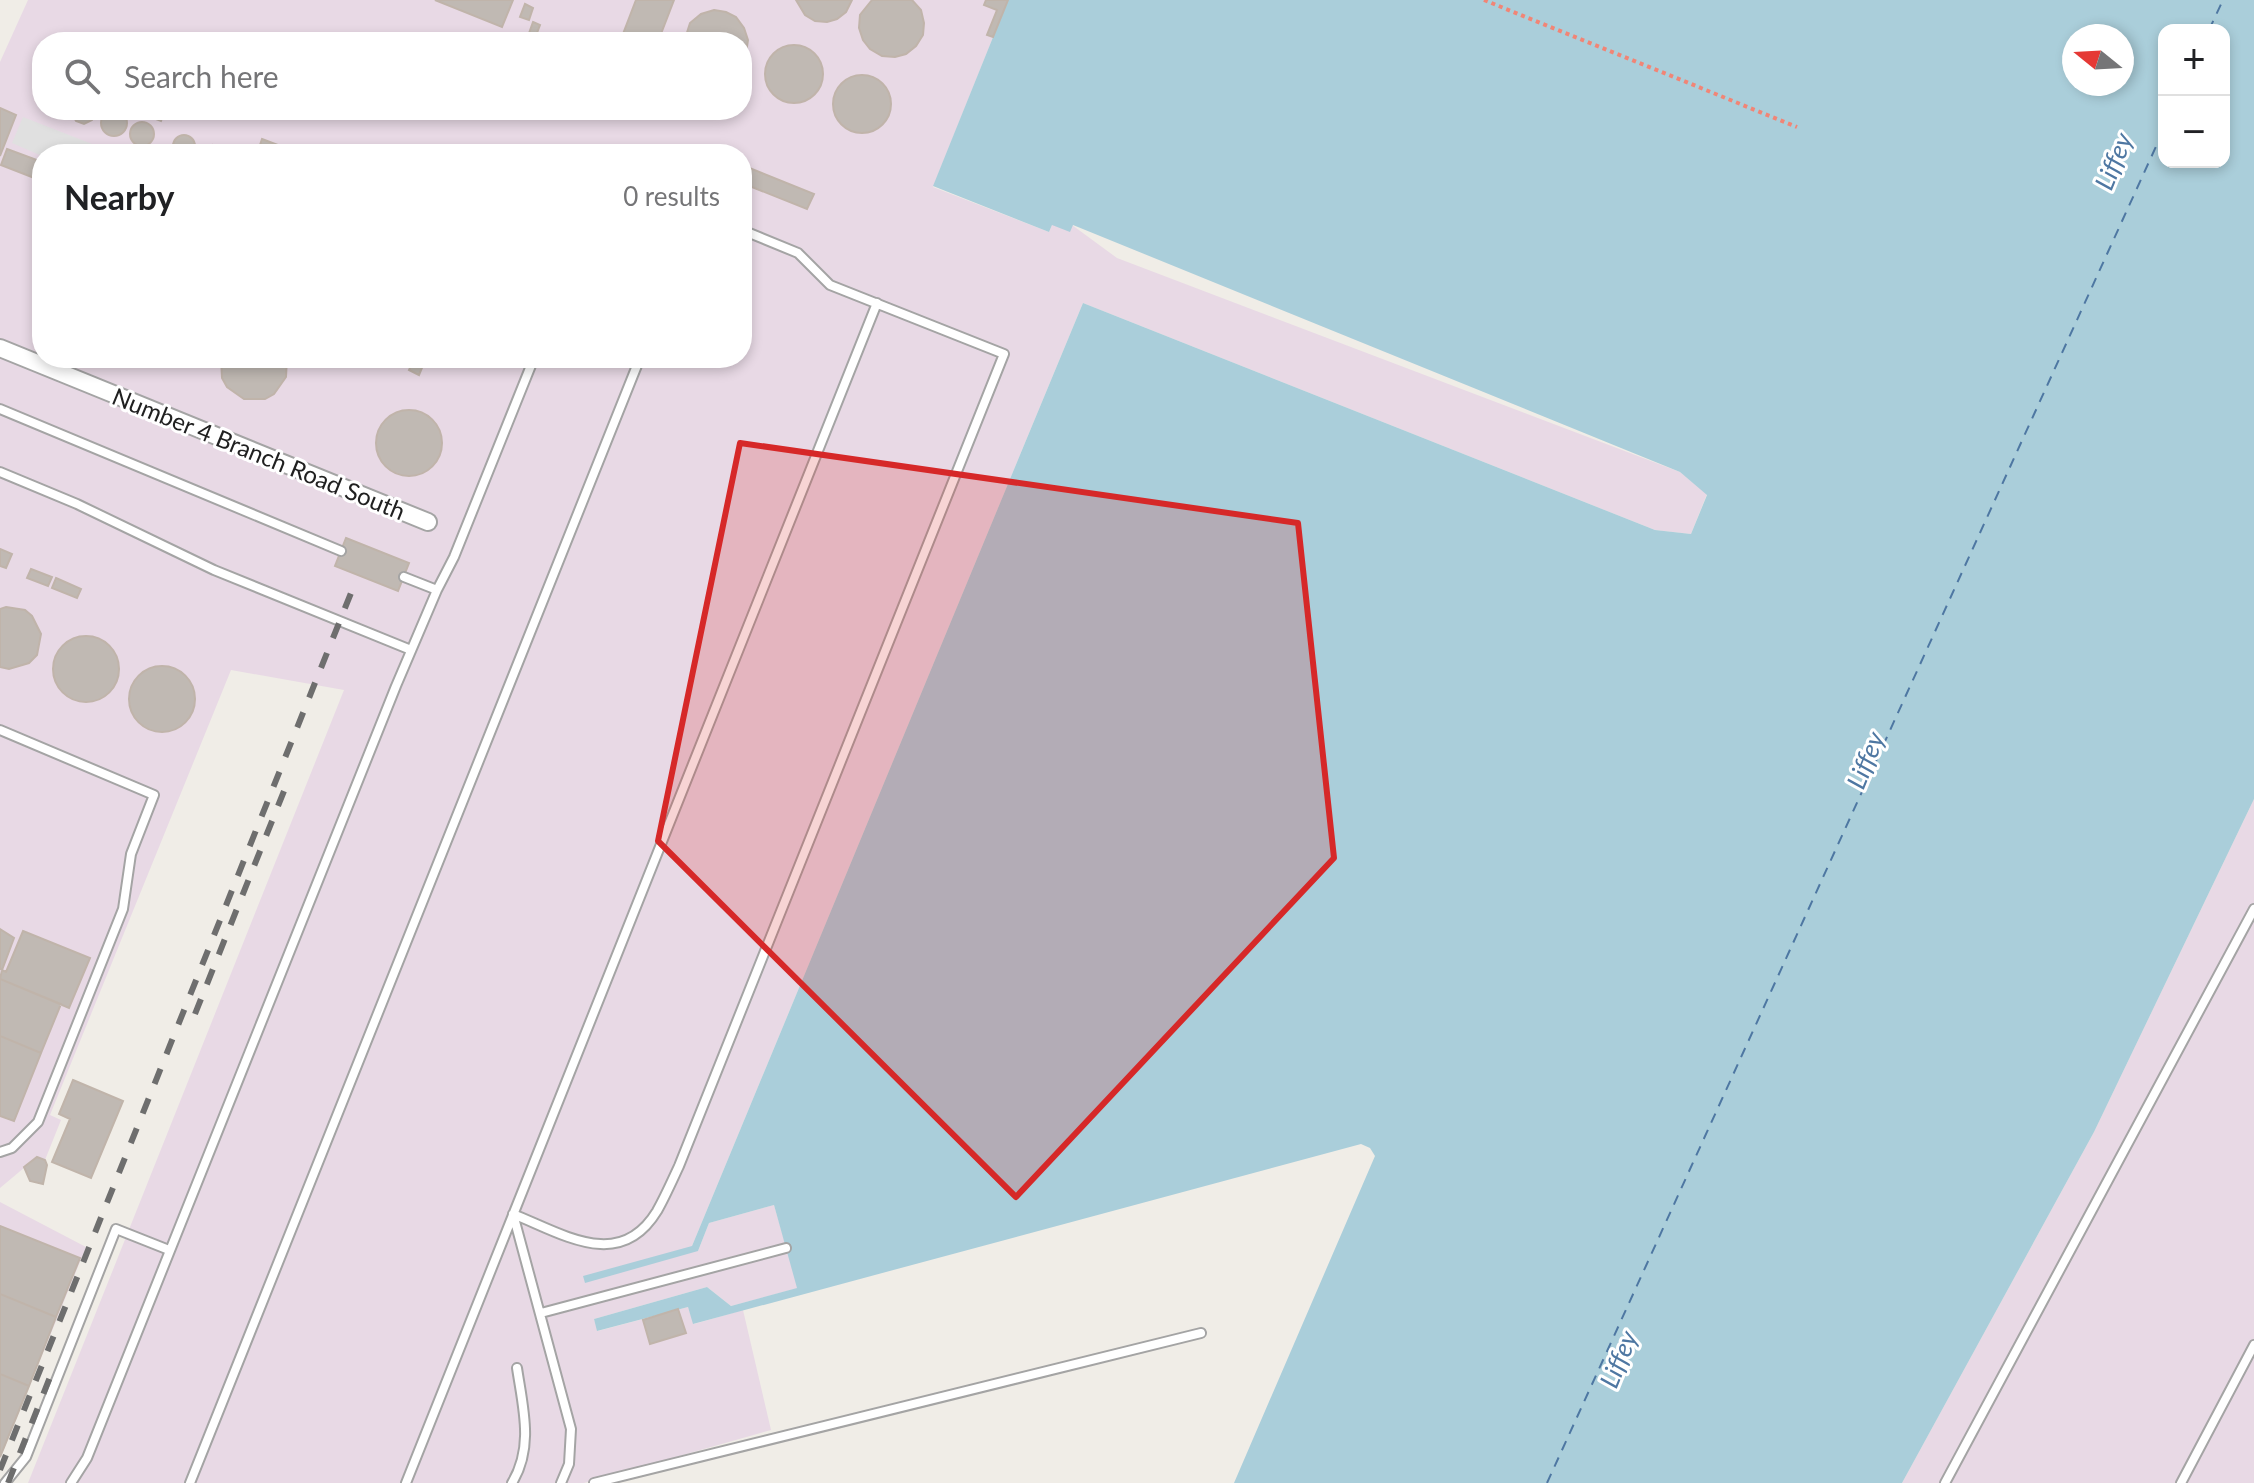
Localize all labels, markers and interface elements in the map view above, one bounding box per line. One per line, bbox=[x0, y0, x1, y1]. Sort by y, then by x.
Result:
north arrow bbox=[2062, 24, 2134, 96]
map controls bbox=[2158, 24, 2230, 168]
button: + bbox=[2158, 24, 2230, 96]
search box bbox=[32, 32, 752, 120]
icon: search bbox=[60, 54, 104, 98]
text: Search here bbox=[124, 58, 279, 94]
button: − bbox=[2158, 96, 2230, 168]
water label: Liffey bbox=[2087, 127, 2139, 194]
text: Nearby bbox=[64, 176, 175, 217]
text: 0 results bbox=[623, 180, 720, 212]
street label: Number 4 Branch Road South bbox=[108, 381, 410, 525]
water label: Liffey bbox=[1839, 726, 1891, 793]
water label: Liffey bbox=[1592, 1325, 1644, 1392]

